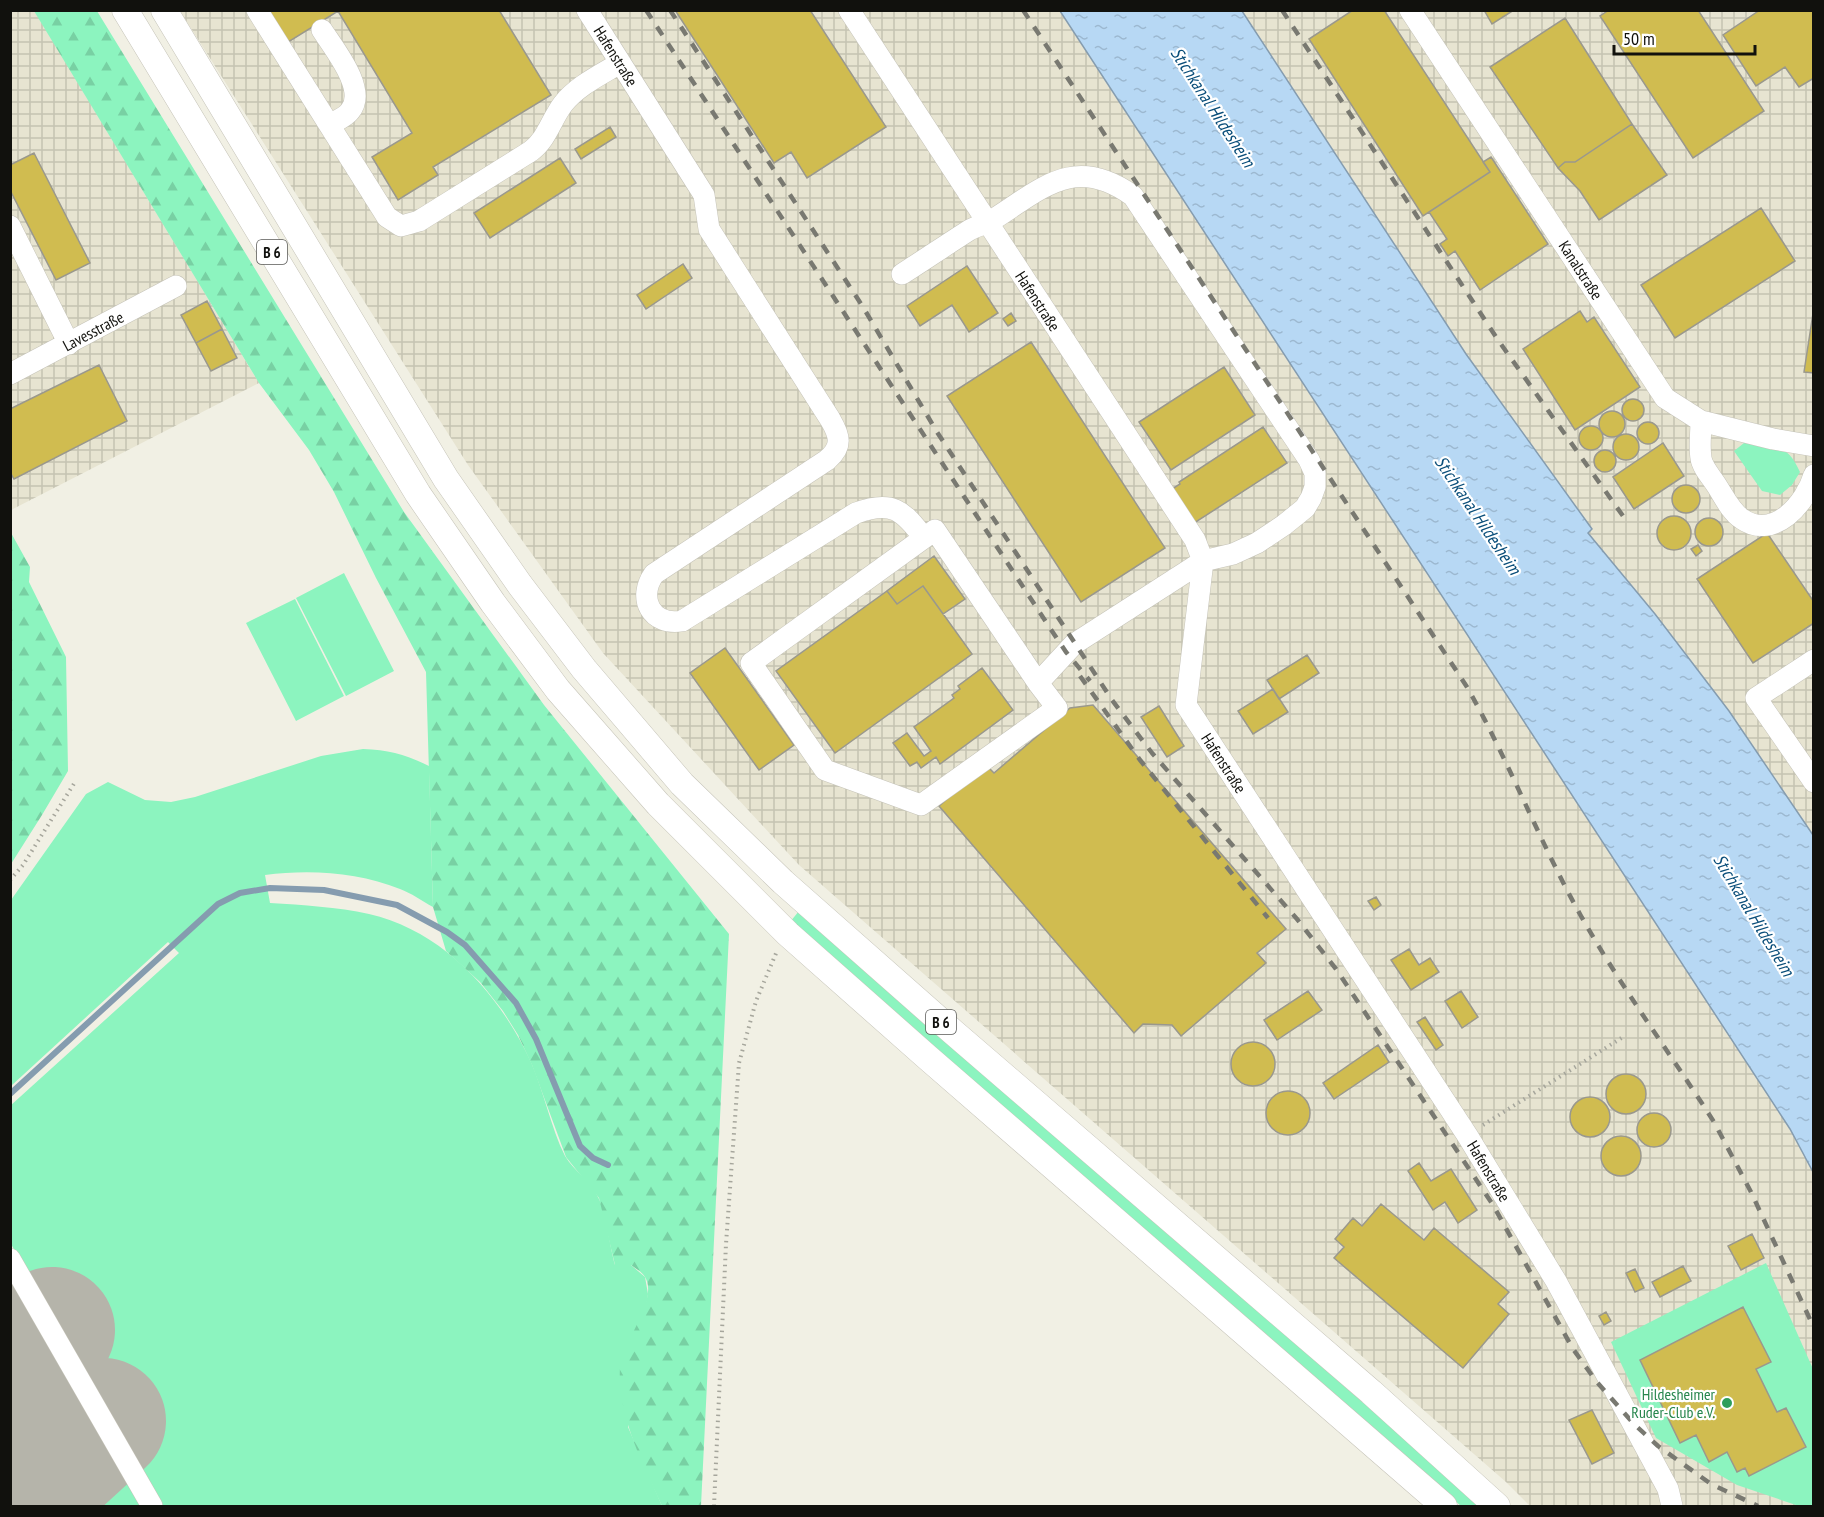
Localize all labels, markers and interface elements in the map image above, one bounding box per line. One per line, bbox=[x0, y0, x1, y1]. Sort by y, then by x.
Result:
scale bar bbox=[1614, 18, 1755, 56]
street label: Hafenstraße bbox=[590, 22, 642, 90]
text: 50 m bbox=[1623, 27, 1655, 50]
water label: Stichkanal Hildesheim bbox=[1166, 43, 1261, 172]
street label: Kanalstraße bbox=[1555, 237, 1607, 303]
road number: B 6 bbox=[257, 240, 287, 264]
street label: Hafenstraße bbox=[1011, 267, 1065, 335]
street label: Lavesstraße bbox=[59, 307, 127, 355]
water label: Stichkanal Hildesheim bbox=[1430, 451, 1527, 580]
street label: Hafenstraße bbox=[1197, 729, 1251, 797]
water label: Stichkanal Hildesheim bbox=[1709, 850, 1800, 981]
road number: B 6 bbox=[926, 1010, 956, 1034]
street label: Hafenstraße bbox=[1463, 1137, 1515, 1205]
place label: Hildesheimer Ruder-Club e.V. bbox=[1631, 1384, 1716, 1422]
marker: Hildesheimer Ruder-Club e.V. bbox=[1720, 1396, 1734, 1410]

